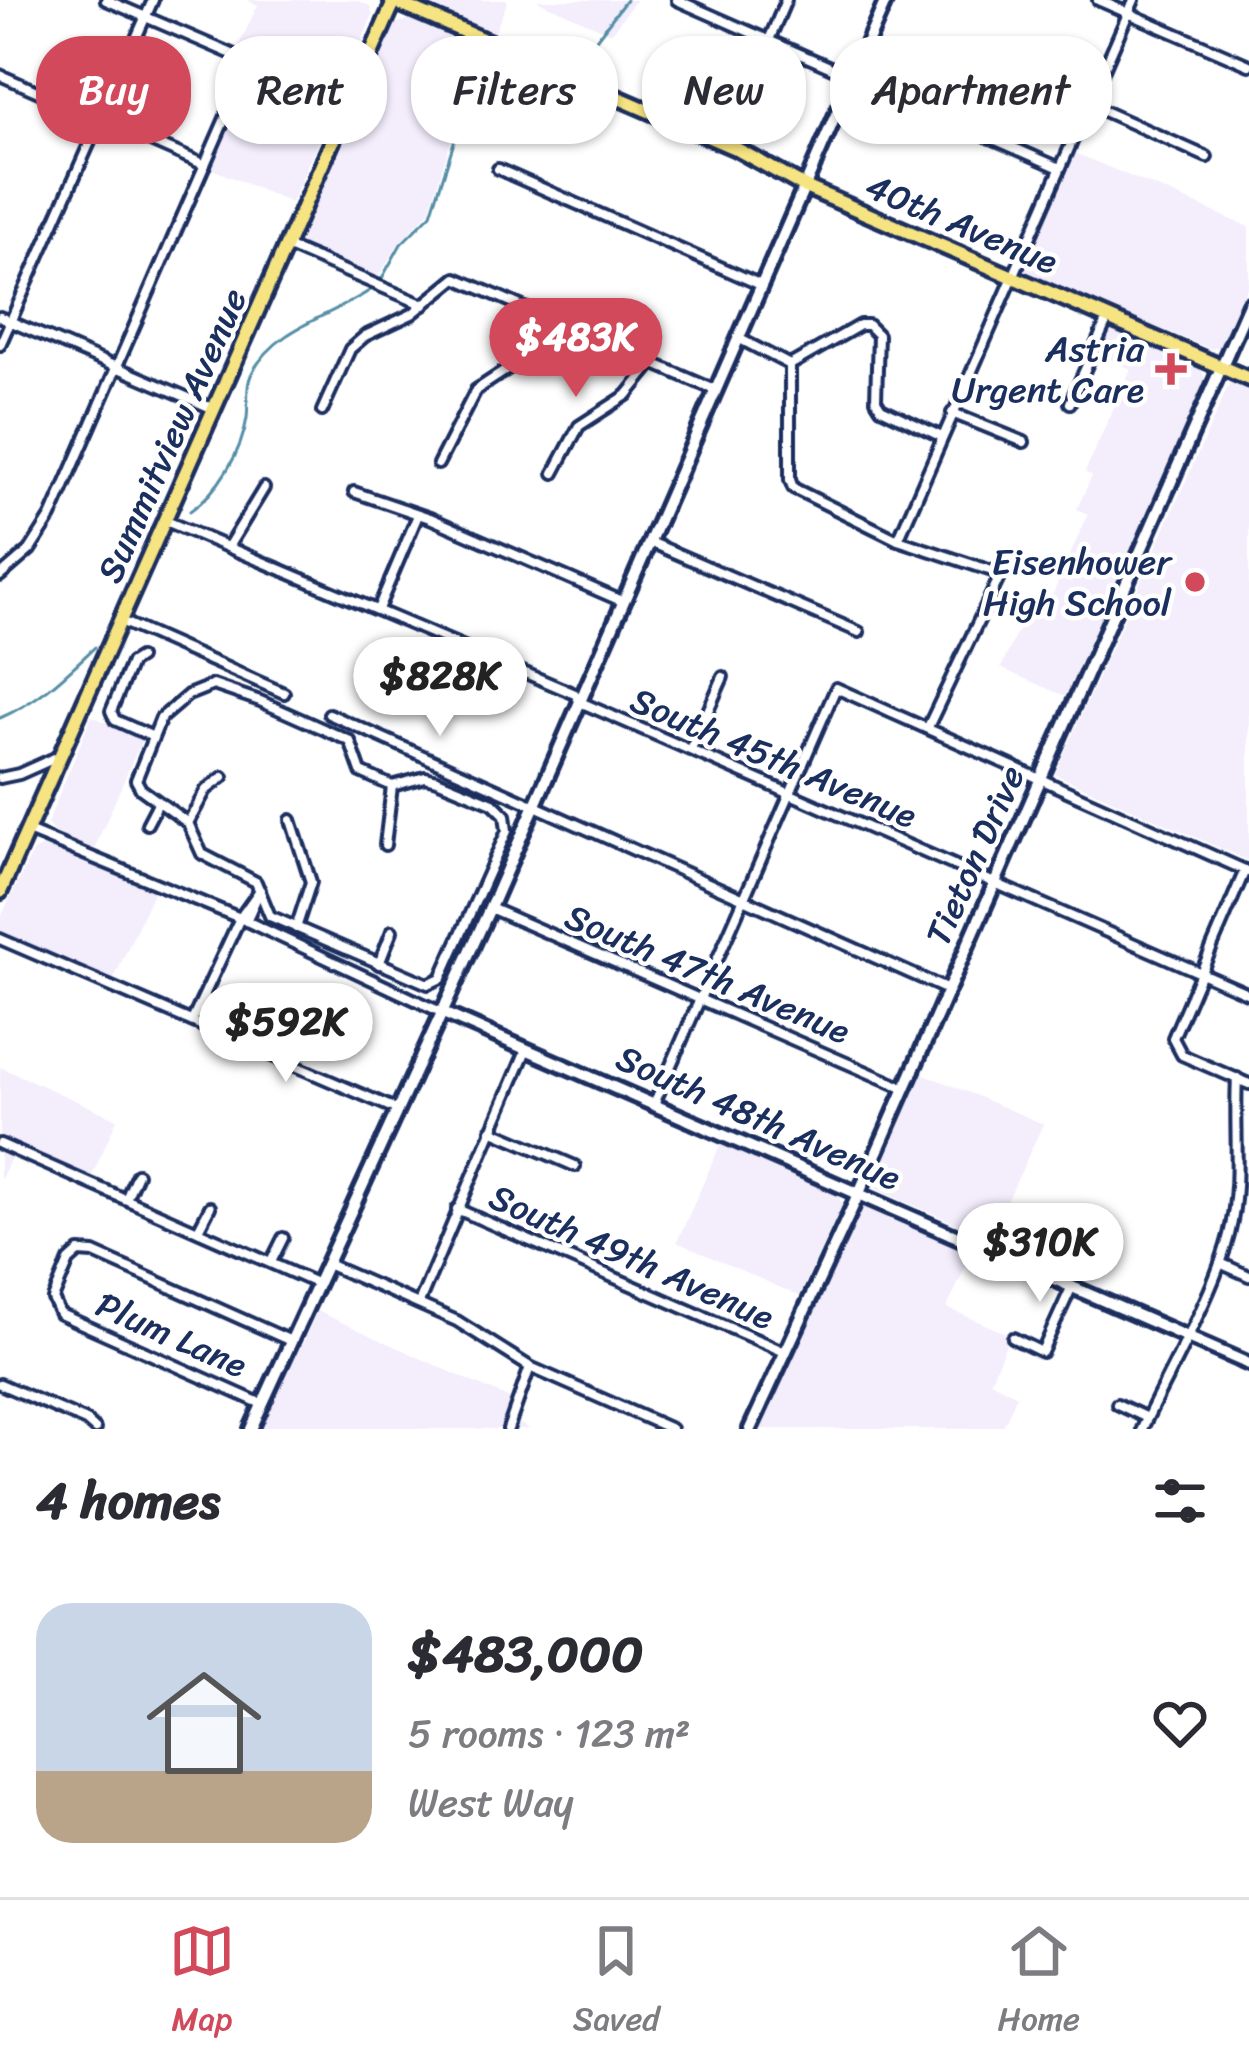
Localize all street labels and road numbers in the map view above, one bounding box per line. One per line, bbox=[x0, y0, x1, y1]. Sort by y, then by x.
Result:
street label: 40th Avenue bbox=[855, 155, 1068, 293]
street label: Summitview Avenue bbox=[78, 278, 266, 593]
street label: South 45th Avenue bbox=[620, 669, 927, 847]
street label: Tieton Drive bbox=[907, 755, 1043, 956]
street label: South 47th Avenue bbox=[555, 885, 860, 1063]
street label: South 48th Avenue bbox=[606, 1026, 911, 1209]
street label: South 49th Avenue bbox=[479, 1165, 785, 1348]
street label: Plum Lane bbox=[85, 1273, 258, 1397]

